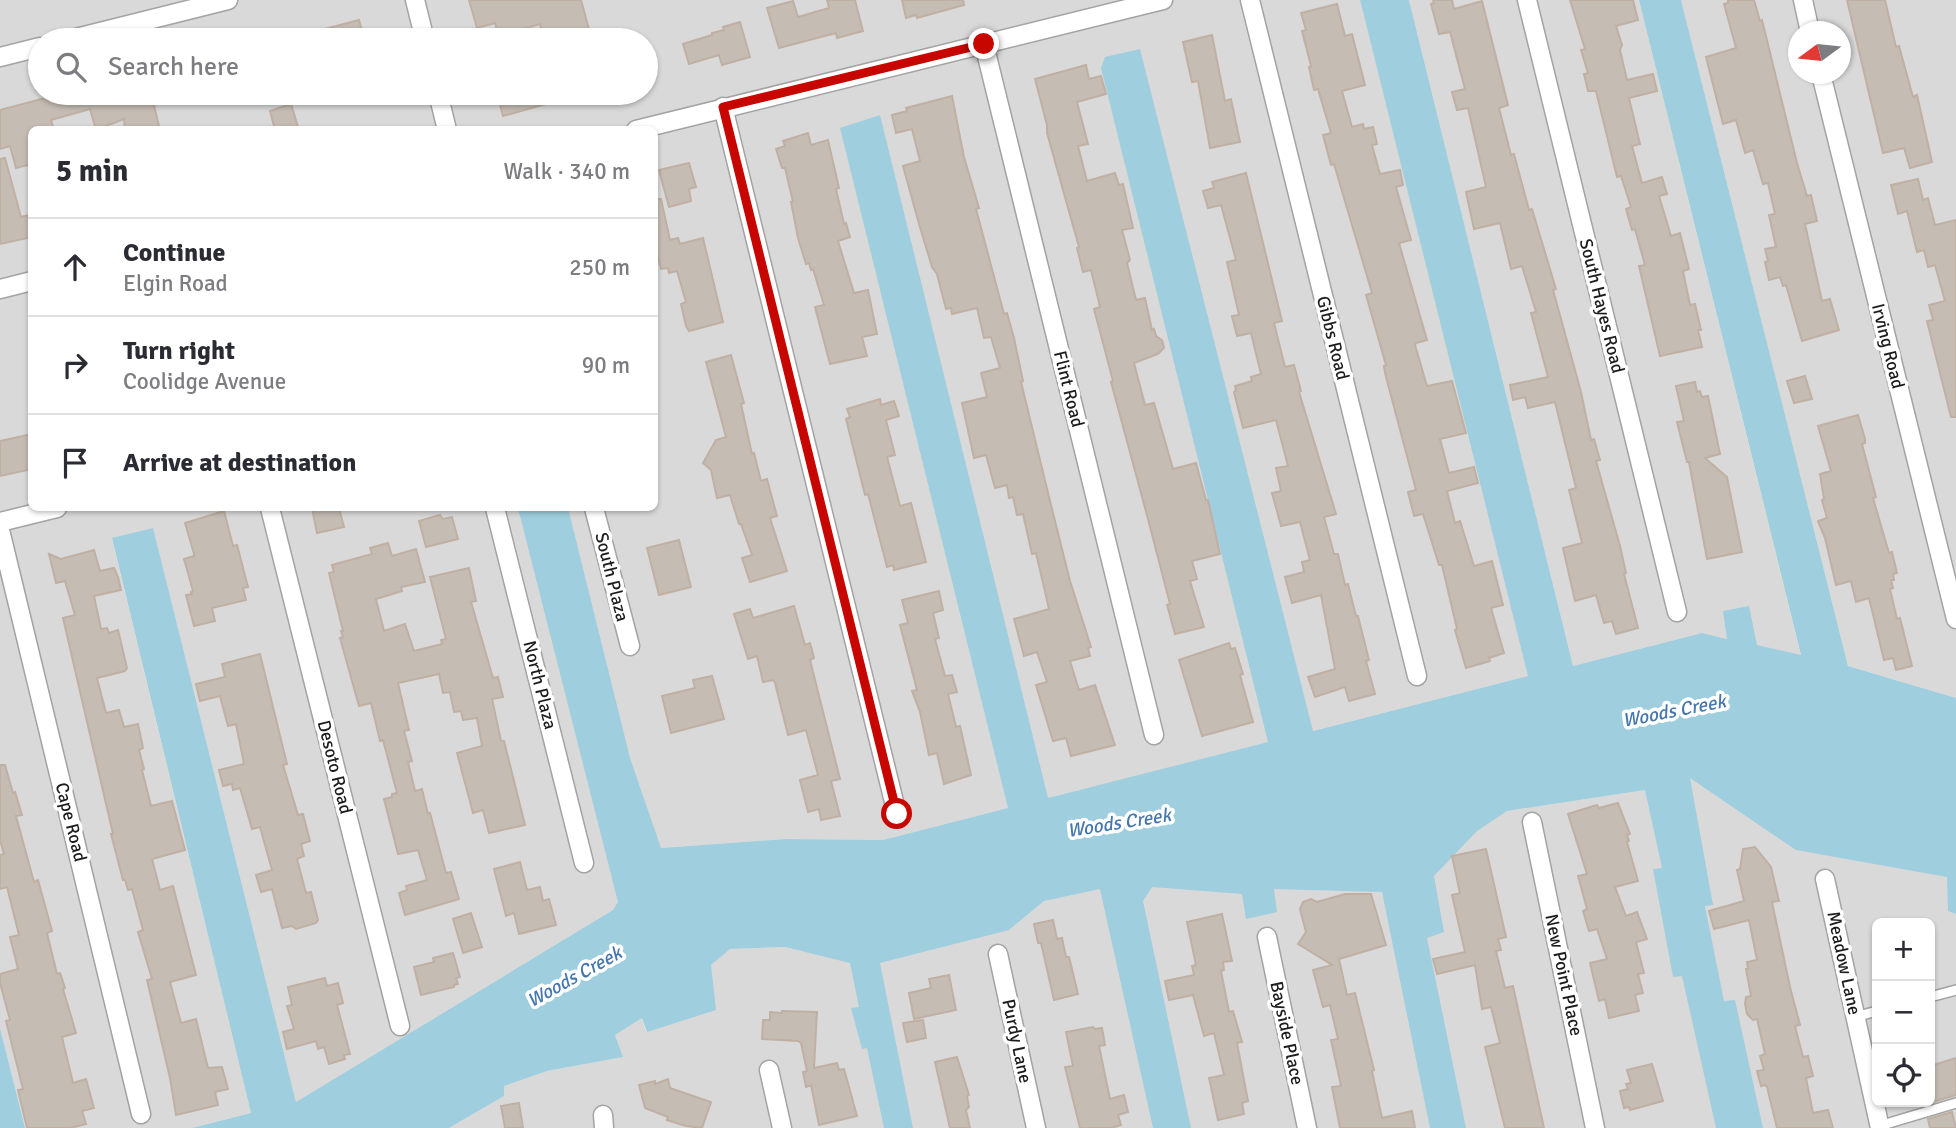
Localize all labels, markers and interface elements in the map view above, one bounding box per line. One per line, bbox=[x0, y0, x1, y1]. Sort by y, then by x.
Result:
north arrow bbox=[1788, 21, 1851, 84]
search box bbox=[28, 28, 658, 105]
route end bbox=[968, 28, 999, 59]
icon: search bbox=[52, 48, 90, 86]
text: Search here bbox=[108, 51, 239, 83]
text: 5 min bbox=[56, 153, 128, 190]
text: Walk · 340 m bbox=[504, 157, 630, 186]
street label: South Hayes Road bbox=[1575, 236, 1629, 376]
text: Continue bbox=[123, 237, 225, 269]
icon: ahead bbox=[56, 248, 94, 286]
text: 250 m bbox=[569, 253, 630, 282]
text: Elgin Road bbox=[123, 269, 228, 298]
street label: Gibbs Road bbox=[1312, 294, 1354, 382]
street label: Irving Road bbox=[1867, 301, 1909, 391]
text: Turn right bbox=[123, 335, 235, 367]
icon: right bbox=[56, 346, 94, 384]
street label: Flint Road bbox=[1049, 348, 1089, 430]
text: 90 m bbox=[582, 351, 630, 380]
text: Coolidge Avenue bbox=[123, 367, 286, 396]
icon: arrive bbox=[56, 444, 94, 482]
text: Arrive at destination bbox=[123, 447, 356, 479]
street label: South Plaza bbox=[590, 530, 634, 624]
street label: North Plaza bbox=[518, 638, 562, 732]
water label: Woods Creek bbox=[1621, 689, 1729, 733]
street label: Desoto Road bbox=[313, 718, 357, 816]
street label: Cape Road bbox=[51, 780, 91, 864]
route start bbox=[881, 798, 912, 829]
water label: Woods Creek bbox=[1066, 803, 1174, 843]
street label: Meadow Lane bbox=[1822, 909, 1866, 1017]
street label: New Point Place bbox=[1540, 912, 1588, 1038]
map controls bbox=[1872, 918, 1935, 1107]
button: + bbox=[1872, 918, 1935, 981]
water label: Woods Creek bbox=[523, 940, 627, 1013]
street label: Bayside Place bbox=[1265, 979, 1309, 1087]
button: − bbox=[1872, 981, 1935, 1044]
street label: Purdy Lane bbox=[997, 997, 1037, 1085]
button: locate bbox=[1872, 1044, 1935, 1107]

